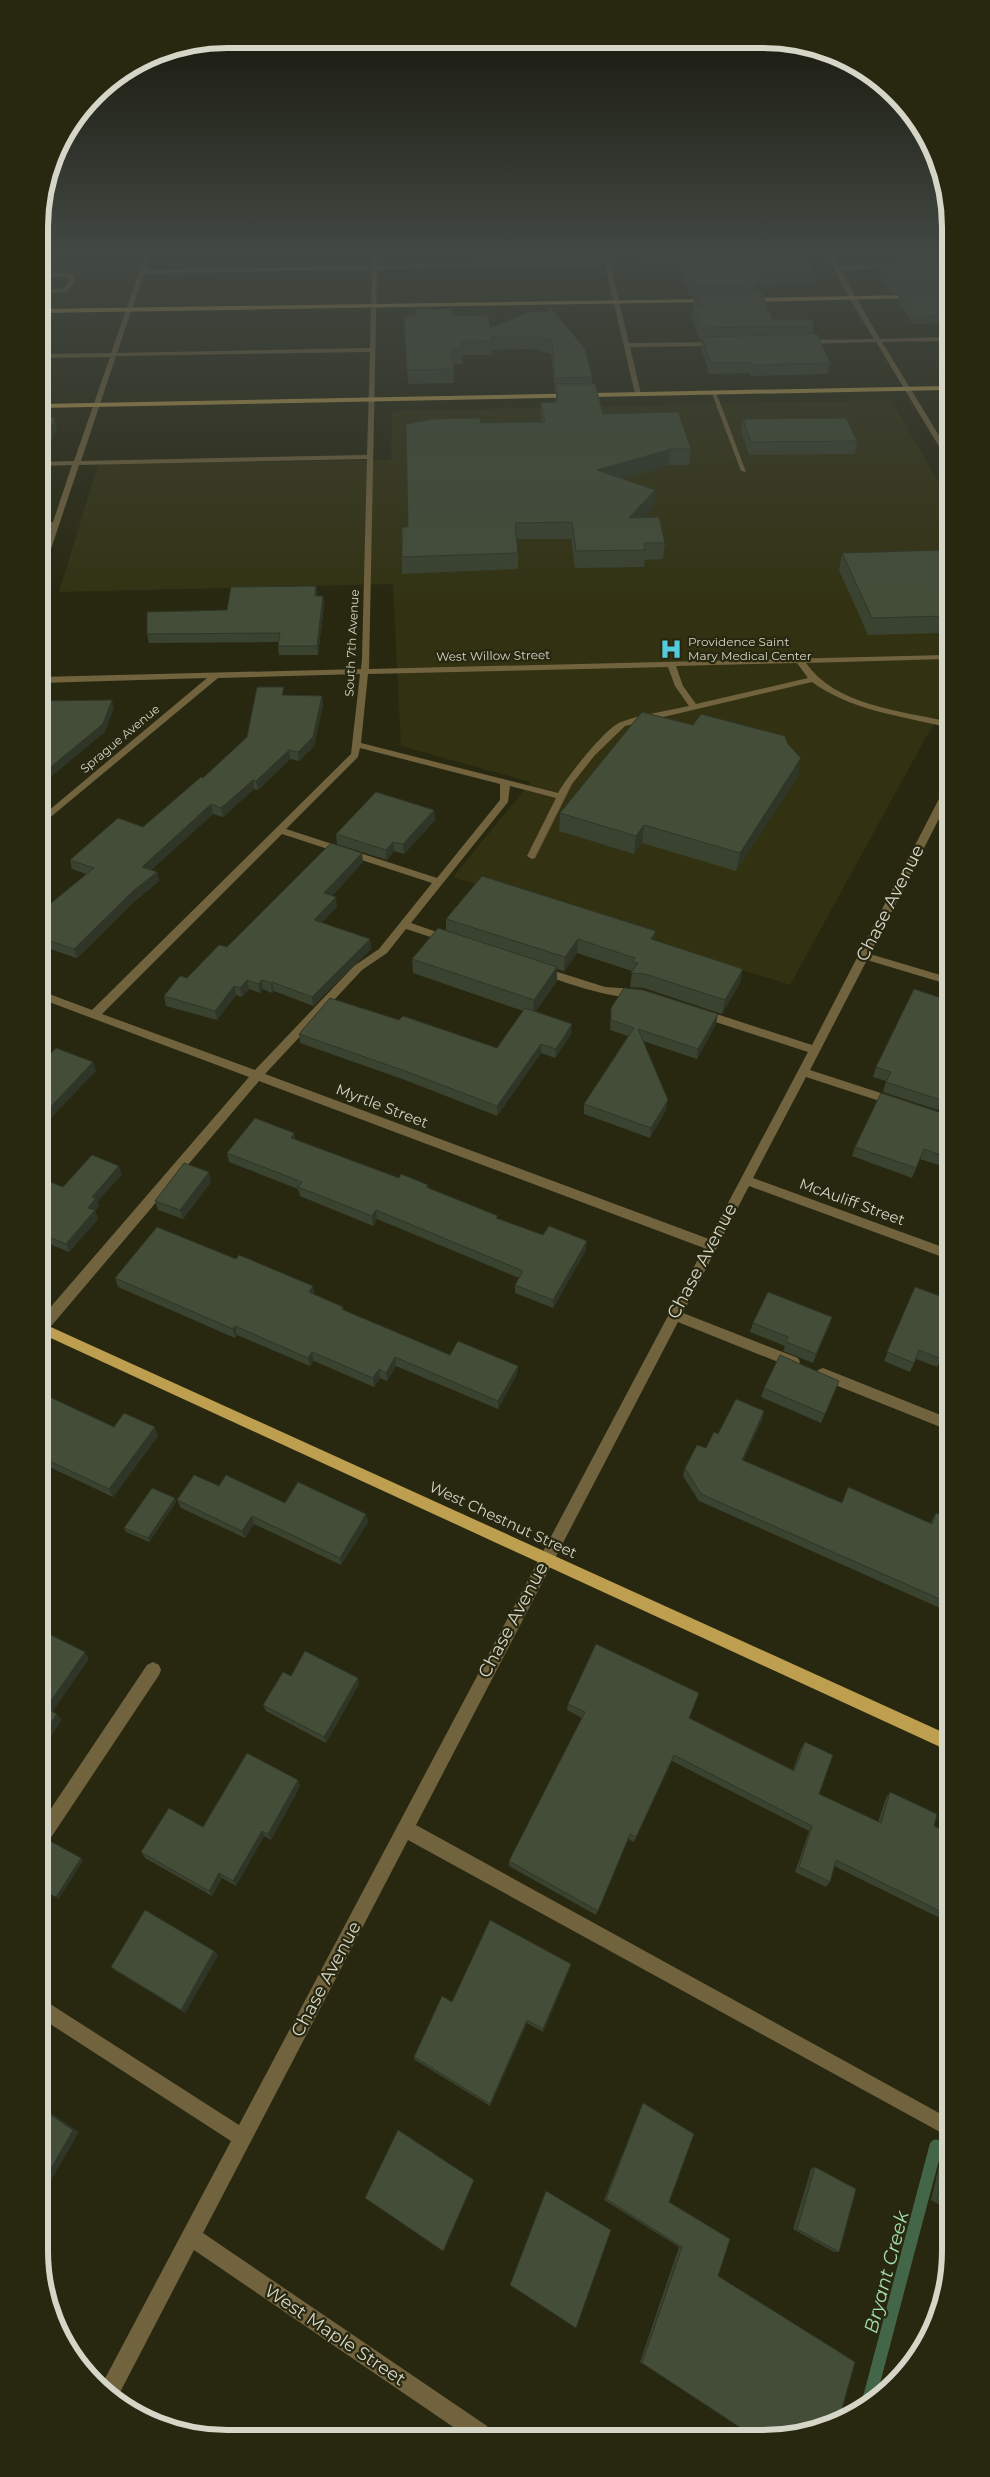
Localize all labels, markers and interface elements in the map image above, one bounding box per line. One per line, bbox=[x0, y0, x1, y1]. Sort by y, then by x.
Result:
street label: South 7th Avenue bbox=[341, 589, 362, 697]
place label: Providence Saint Mary Medical Center bbox=[688, 634, 812, 663]
hospital icon: Providence Saint Mary Medical Center bbox=[658, 636, 684, 662]
street label: West Willow Street bbox=[436, 647, 550, 664]
street label: Sprague Avenue bbox=[77, 701, 162, 776]
street label: Chase Avenue bbox=[851, 841, 929, 965]
street label: Myrtle Street bbox=[333, 1079, 431, 1132]
street label: McAuliff Street bbox=[797, 1174, 908, 1229]
street label: Chase Avenue bbox=[662, 1199, 742, 1323]
street label: West Chestnut Street bbox=[426, 1477, 580, 1562]
street label: Chase Avenue bbox=[473, 1558, 553, 1682]
street label: Chase Avenue bbox=[286, 1917, 366, 2041]
water label: Bryant Creek bbox=[859, 2208, 914, 2336]
street label: West Maple Street bbox=[260, 2280, 410, 2390]

